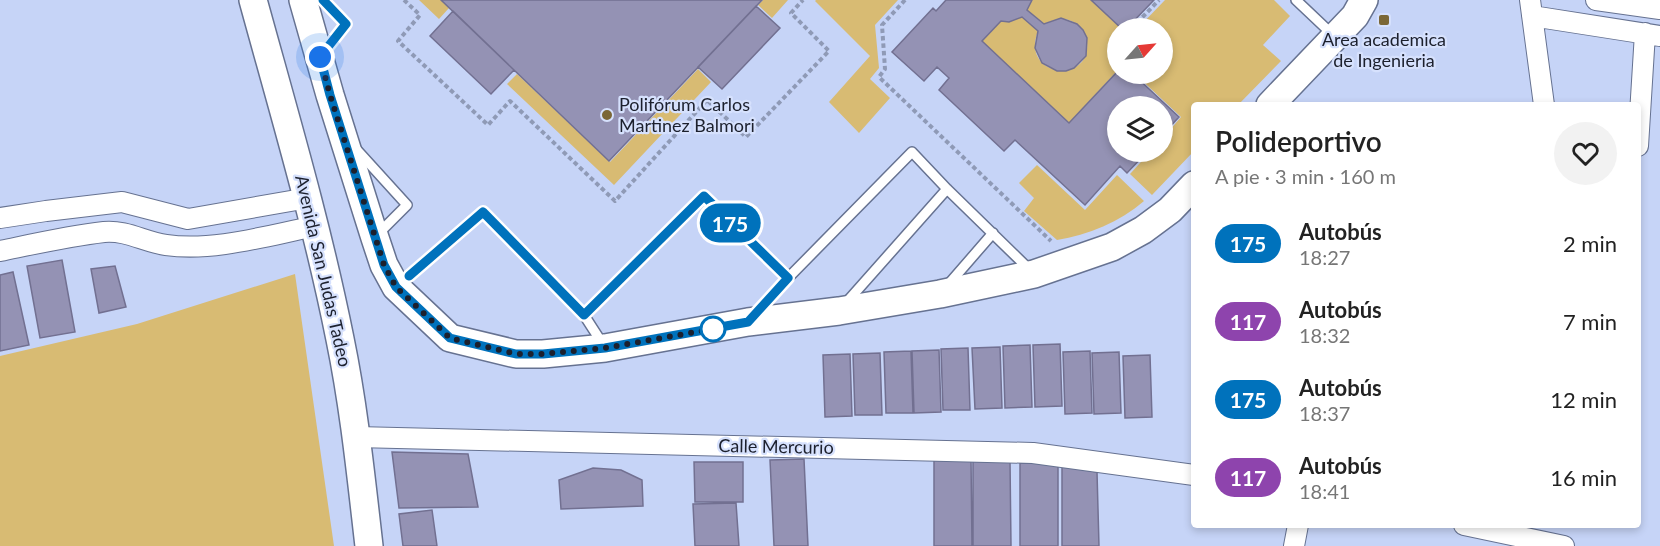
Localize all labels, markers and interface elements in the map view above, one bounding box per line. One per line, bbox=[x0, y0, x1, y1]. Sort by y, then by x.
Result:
marker: Area academica de Ingenieria bbox=[1377, 13, 1391, 27]
north arrow bbox=[1107, 18, 1173, 84]
map controls bbox=[1107, 18, 1173, 162]
place label: Area academica de Ingenieria bbox=[1322, 28, 1446, 71]
your location bbox=[305, 42, 335, 72]
place label: Polifórum Carlos Martinez Balmori bbox=[619, 93, 755, 136]
button: layers bbox=[1107, 96, 1173, 162]
marker: Polifórum Carlos Martinez Balmori bbox=[600, 108, 614, 122]
button: heart bbox=[1554, 122, 1617, 185]
text: Polideportivo bbox=[1215, 124, 1382, 158]
text: A pie · 3 min · 160 m bbox=[1215, 164, 1396, 188]
street label: Avenida San Judas Tadeo bbox=[291, 173, 357, 369]
line badge: 175 bbox=[696, 204, 765, 242]
text: 175 bbox=[712, 211, 748, 236]
text: Autobús bbox=[1299, 218, 1382, 245]
text: 2 min bbox=[1563, 230, 1617, 257]
text: 175 bbox=[1230, 231, 1266, 256]
text: 18:27 bbox=[1299, 245, 1350, 269]
text: Autobús bbox=[1299, 296, 1382, 323]
text: 7 min bbox=[1563, 308, 1617, 335]
text: 117 bbox=[1230, 309, 1266, 334]
unlabelled marker bbox=[700, 316, 726, 342]
text: 18:32 bbox=[1299, 323, 1350, 347]
text: Autobús bbox=[1299, 374, 1382, 401]
text: 12 min bbox=[1550, 386, 1617, 413]
text: 175 bbox=[1230, 387, 1266, 412]
text: 18:37 bbox=[1299, 401, 1350, 425]
street label: Calle Mercurio bbox=[718, 434, 834, 458]
text: Autobús bbox=[1299, 452, 1382, 479]
text: 16 min bbox=[1550, 464, 1617, 491]
text: 117 bbox=[1230, 465, 1266, 490]
text: 18:41 bbox=[1299, 479, 1350, 503]

